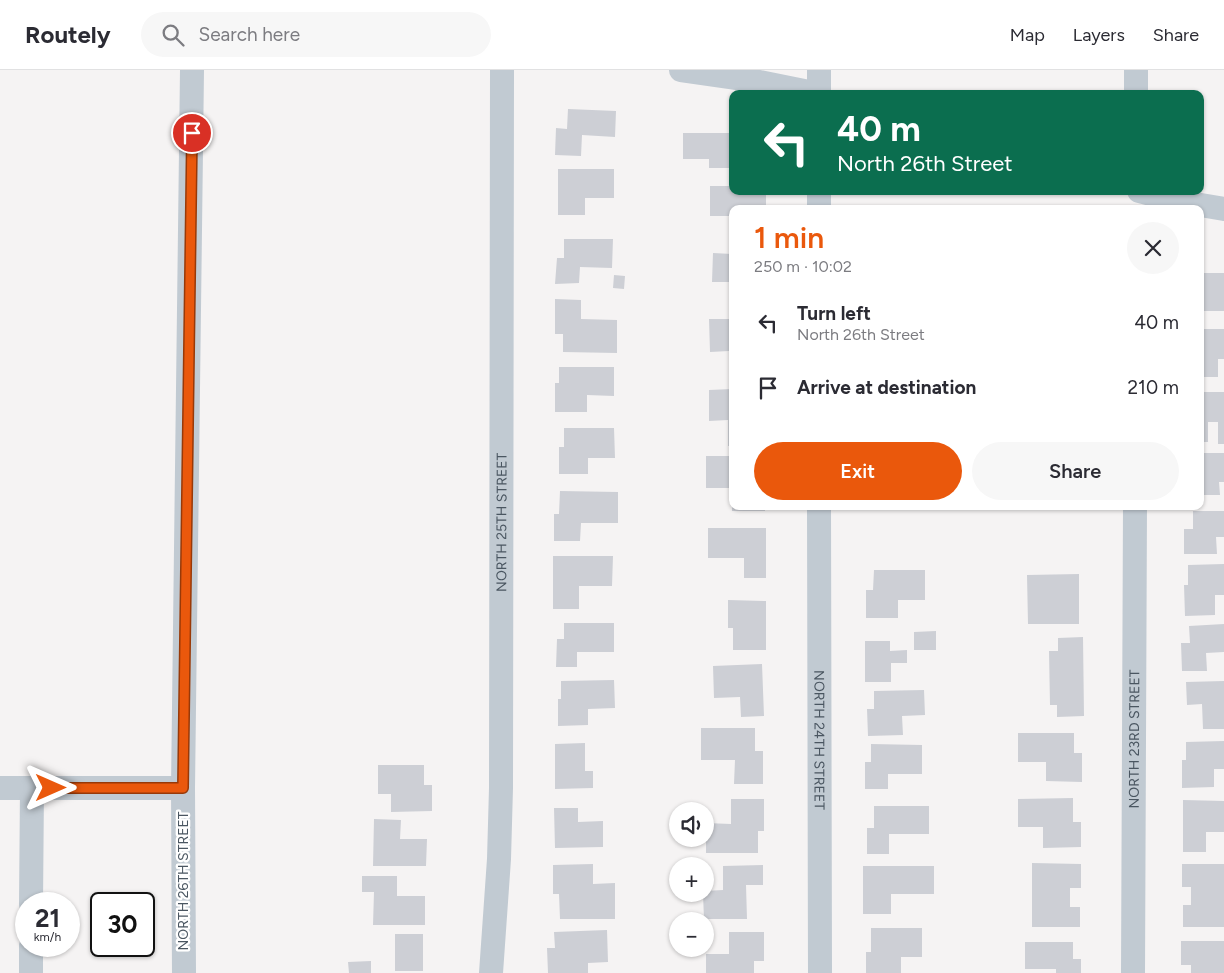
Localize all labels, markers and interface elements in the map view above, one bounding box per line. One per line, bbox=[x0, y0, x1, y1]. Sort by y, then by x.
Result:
search box bbox=[141, 12, 491, 57]
text: Routely bbox=[25, 20, 111, 49]
icon: search bbox=[159, 21, 187, 49]
text: Search here bbox=[199, 23, 300, 46]
text: Map bbox=[1010, 24, 1045, 46]
text: Layers bbox=[1073, 24, 1125, 46]
text: Share bbox=[1153, 24, 1199, 46]
text: 40 m bbox=[837, 108, 921, 150]
icon: left bbox=[754, 110, 819, 175]
pin bbox=[171, 112, 213, 154]
icon: arrive bbox=[178, 119, 206, 147]
text: North 26th Street bbox=[837, 150, 1013, 177]
text: 1 min bbox=[754, 219, 824, 256]
button: close bbox=[1127, 222, 1179, 274]
text: 250 m · 10:02 bbox=[754, 257, 852, 276]
text: Turn left bbox=[797, 302, 871, 325]
icon: left bbox=[754, 309, 782, 337]
text: 40 m bbox=[1134, 311, 1179, 334]
text: North 26th Street bbox=[797, 325, 925, 344]
icon: arrive bbox=[754, 374, 782, 402]
text: Arrive at destination bbox=[797, 376, 976, 399]
text: 210 m bbox=[1127, 376, 1179, 399]
button: Exit bbox=[754, 442, 962, 500]
button: Share bbox=[972, 442, 1179, 500]
street label: NORTH 25TH STREET bbox=[493, 452, 510, 592]
street label: NORTH 23RD STREET bbox=[1126, 669, 1143, 809]
street label: NORTH 24TH STREET bbox=[810, 670, 828, 810]
position arrow bbox=[24, 761, 76, 813]
map controls bbox=[669, 802, 714, 957]
button: sound bbox=[669, 802, 714, 847]
street label: NORTH 26TH STREET bbox=[175, 811, 192, 950]
button: + bbox=[669, 857, 714, 902]
speed limit sign: 30 bbox=[90, 892, 155, 957]
text: 21 bbox=[35, 903, 60, 933]
button: − bbox=[669, 912, 714, 957]
text: km/h bbox=[34, 930, 61, 944]

